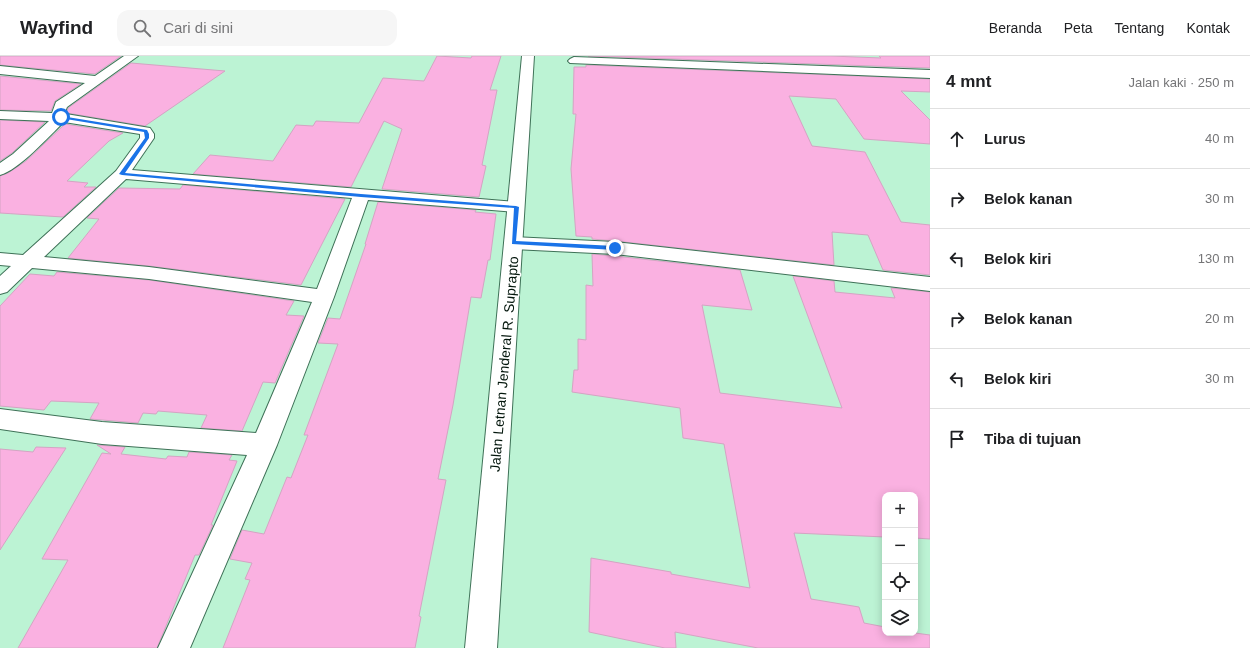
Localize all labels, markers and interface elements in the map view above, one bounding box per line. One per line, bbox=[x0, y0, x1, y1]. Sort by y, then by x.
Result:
search box bbox=[117, 10, 397, 46]
text: Wayfind bbox=[20, 17, 93, 38]
icon: search bbox=[131, 17, 153, 39]
text: Cari di sini bbox=[163, 19, 233, 36]
text: Beranda bbox=[989, 20, 1042, 36]
text: Peta bbox=[1064, 20, 1093, 36]
text: Tentang bbox=[1115, 20, 1164, 36]
text: Kontak bbox=[1186, 20, 1230, 36]
text: 4 mnt bbox=[946, 72, 991, 91]
text: Jalan kaki · 250 m bbox=[1129, 75, 1234, 90]
route start bbox=[52, 108, 70, 126]
icon: ahead bbox=[946, 128, 968, 150]
text: Lurus bbox=[984, 130, 1026, 147]
text: 40 m bbox=[1205, 131, 1234, 146]
icon: right bbox=[946, 188, 968, 210]
text: Belok kanan bbox=[984, 190, 1072, 207]
text: 30 m bbox=[1205, 191, 1234, 206]
route end bbox=[606, 239, 624, 257]
icon: left bbox=[946, 248, 968, 270]
text: Belok kiri bbox=[984, 250, 1052, 267]
text: 130 m bbox=[1198, 251, 1234, 266]
street label: Jalan Letnan Jenderal R. Suprapto bbox=[487, 255, 521, 472]
icon: right bbox=[946, 308, 968, 330]
text: Belok kanan bbox=[984, 310, 1072, 327]
text: 20 m bbox=[1205, 311, 1234, 326]
icon: left bbox=[946, 368, 968, 390]
text: Belok kiri bbox=[984, 370, 1052, 387]
text: 30 m bbox=[1205, 371, 1234, 386]
icon: arrive bbox=[946, 428, 968, 450]
text: Tiba di tujuan bbox=[984, 430, 1081, 447]
map controls bbox=[882, 492, 918, 636]
button: + bbox=[882, 492, 918, 528]
button: − bbox=[882, 528, 918, 564]
button: locate bbox=[882, 564, 918, 600]
button: layers bbox=[882, 600, 918, 636]

